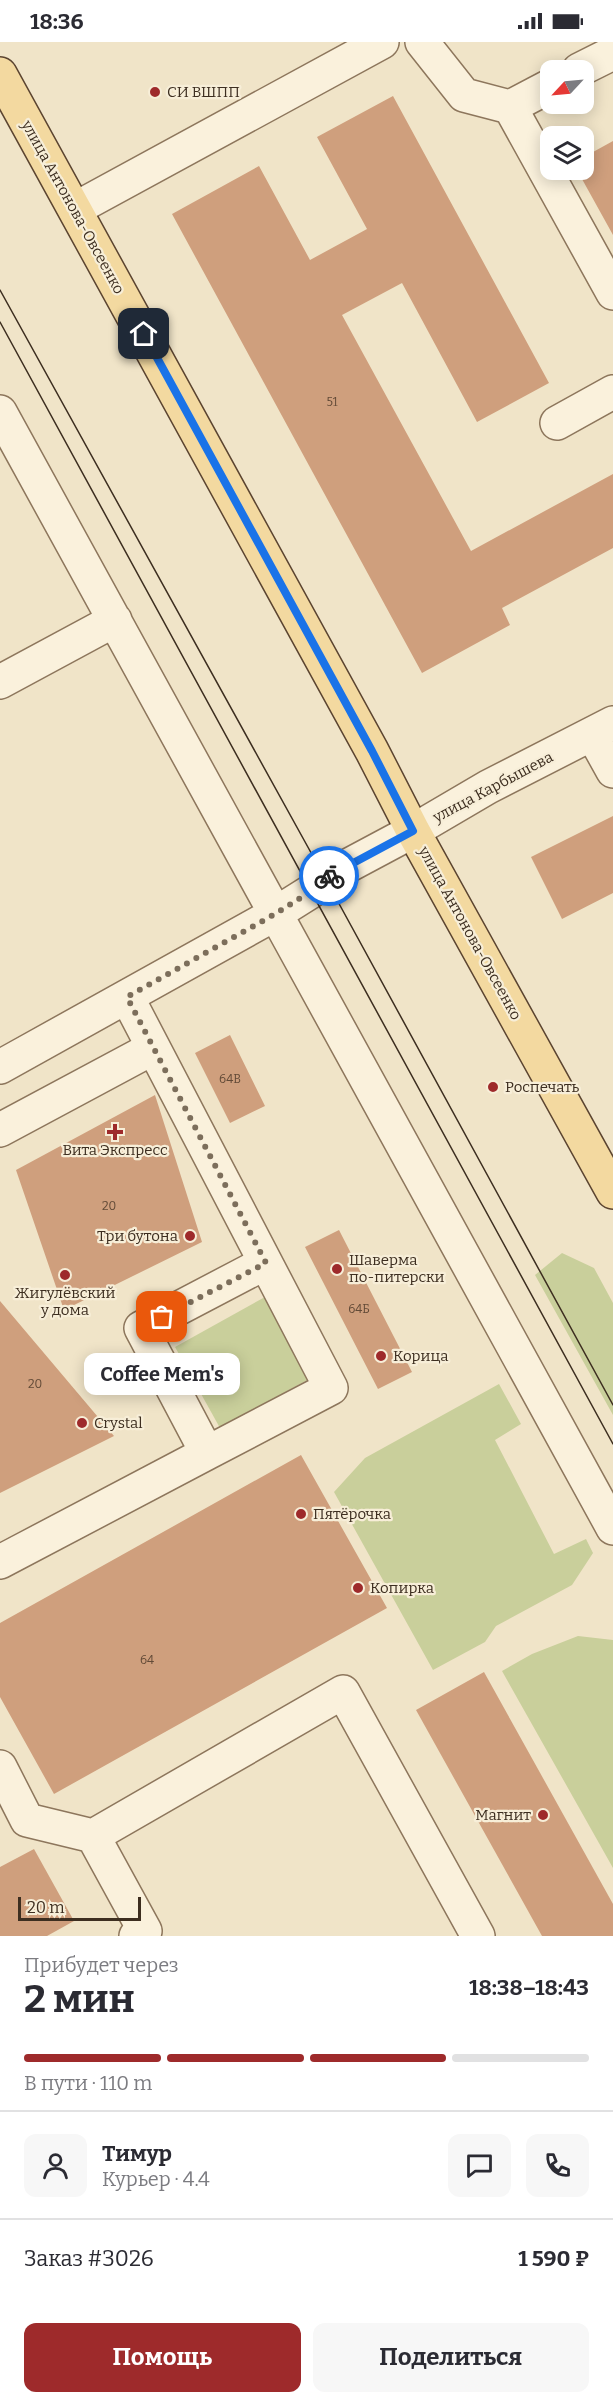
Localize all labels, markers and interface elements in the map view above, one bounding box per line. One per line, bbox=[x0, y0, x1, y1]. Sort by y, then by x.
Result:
text: 18:36 bbox=[30, 8, 84, 35]
north arrow bbox=[540, 60, 594, 114]
map controls bbox=[540, 60, 594, 180]
place label: СИ ВШПП bbox=[167, 83, 240, 101]
marker: СИ ВШПП bbox=[148, 85, 162, 99]
street label: улица Антонова-Овсеенко bbox=[17, 116, 128, 297]
button: layers bbox=[540, 126, 594, 180]
pin bbox=[118, 308, 169, 359]
icon: home bbox=[127, 317, 160, 350]
house number: 51 bbox=[326, 395, 338, 409]
street label: улица Карбышева bbox=[429, 748, 556, 827]
street label: улица Антонова-Овсеенко bbox=[414, 842, 525, 1023]
courier bbox=[299, 846, 359, 906]
icon: bike bbox=[313, 860, 346, 893]
house number: 64В bbox=[219, 1072, 241, 1086]
place label: Роспечать bbox=[505, 1078, 579, 1096]
marker: Роспечать bbox=[486, 1080, 500, 1094]
marker: Вита Экспресс bbox=[108, 1125, 122, 1139]
place label: Вита Экспресс bbox=[62, 1141, 168, 1159]
house number: 20 bbox=[102, 1199, 116, 1213]
place label: Три бутона bbox=[97, 1227, 178, 1245]
marker: Три бутона bbox=[183, 1229, 197, 1243]
place label: Шаверма по-питерски bbox=[349, 1251, 445, 1286]
marker: Шаверма по-питерски bbox=[330, 1262, 344, 1276]
marker: Жигулёвский у дома bbox=[58, 1268, 72, 1282]
place label: Жигулёвский у дома bbox=[14, 1284, 116, 1319]
pin bbox=[136, 1291, 187, 1342]
icon: bag bbox=[145, 1300, 178, 1333]
house number: 64Б bbox=[348, 1302, 370, 1316]
place label: Корица bbox=[393, 1347, 449, 1365]
marker: Корица bbox=[374, 1349, 388, 1363]
callout: Coffee Mem's bbox=[84, 1353, 240, 1395]
text: Coffee Mem's bbox=[100, 1362, 224, 1386]
house number: 20 bbox=[28, 1377, 42, 1391]
place label: Crystal bbox=[94, 1414, 143, 1432]
marker: Crystal bbox=[75, 1416, 89, 1430]
place label: Пятёрочка bbox=[313, 1505, 391, 1523]
marker: Пятёрочка bbox=[294, 1507, 308, 1521]
place label: Копирка bbox=[370, 1579, 434, 1597]
marker: Копирка bbox=[351, 1581, 365, 1595]
house number: 64 bbox=[140, 1653, 154, 1667]
place label: Магнит bbox=[475, 1806, 531, 1824]
marker: Магнит bbox=[536, 1808, 550, 1822]
scale bar bbox=[18, 1894, 141, 1922]
text: 20 m bbox=[27, 1898, 64, 1917]
text: Прибудет через bbox=[24, 1953, 179, 1977]
text: 18:38–18:43 bbox=[469, 1974, 589, 2001]
text: 2 мин bbox=[24, 1976, 135, 2022]
text: В пути · 110 m bbox=[24, 2071, 152, 2095]
button: person bbox=[24, 2134, 87, 2197]
button: chat bbox=[448, 2134, 511, 2197]
button: phone bbox=[526, 2134, 589, 2197]
text: Тимур bbox=[102, 2140, 172, 2167]
text: Курьер · 4.4 bbox=[102, 2167, 210, 2191]
text: Заказ #3026 bbox=[24, 2245, 154, 2272]
text: 1 590 ₽ bbox=[518, 2245, 589, 2272]
button: Помощь bbox=[24, 2323, 301, 2392]
button: Поделиться bbox=[313, 2323, 589, 2392]

